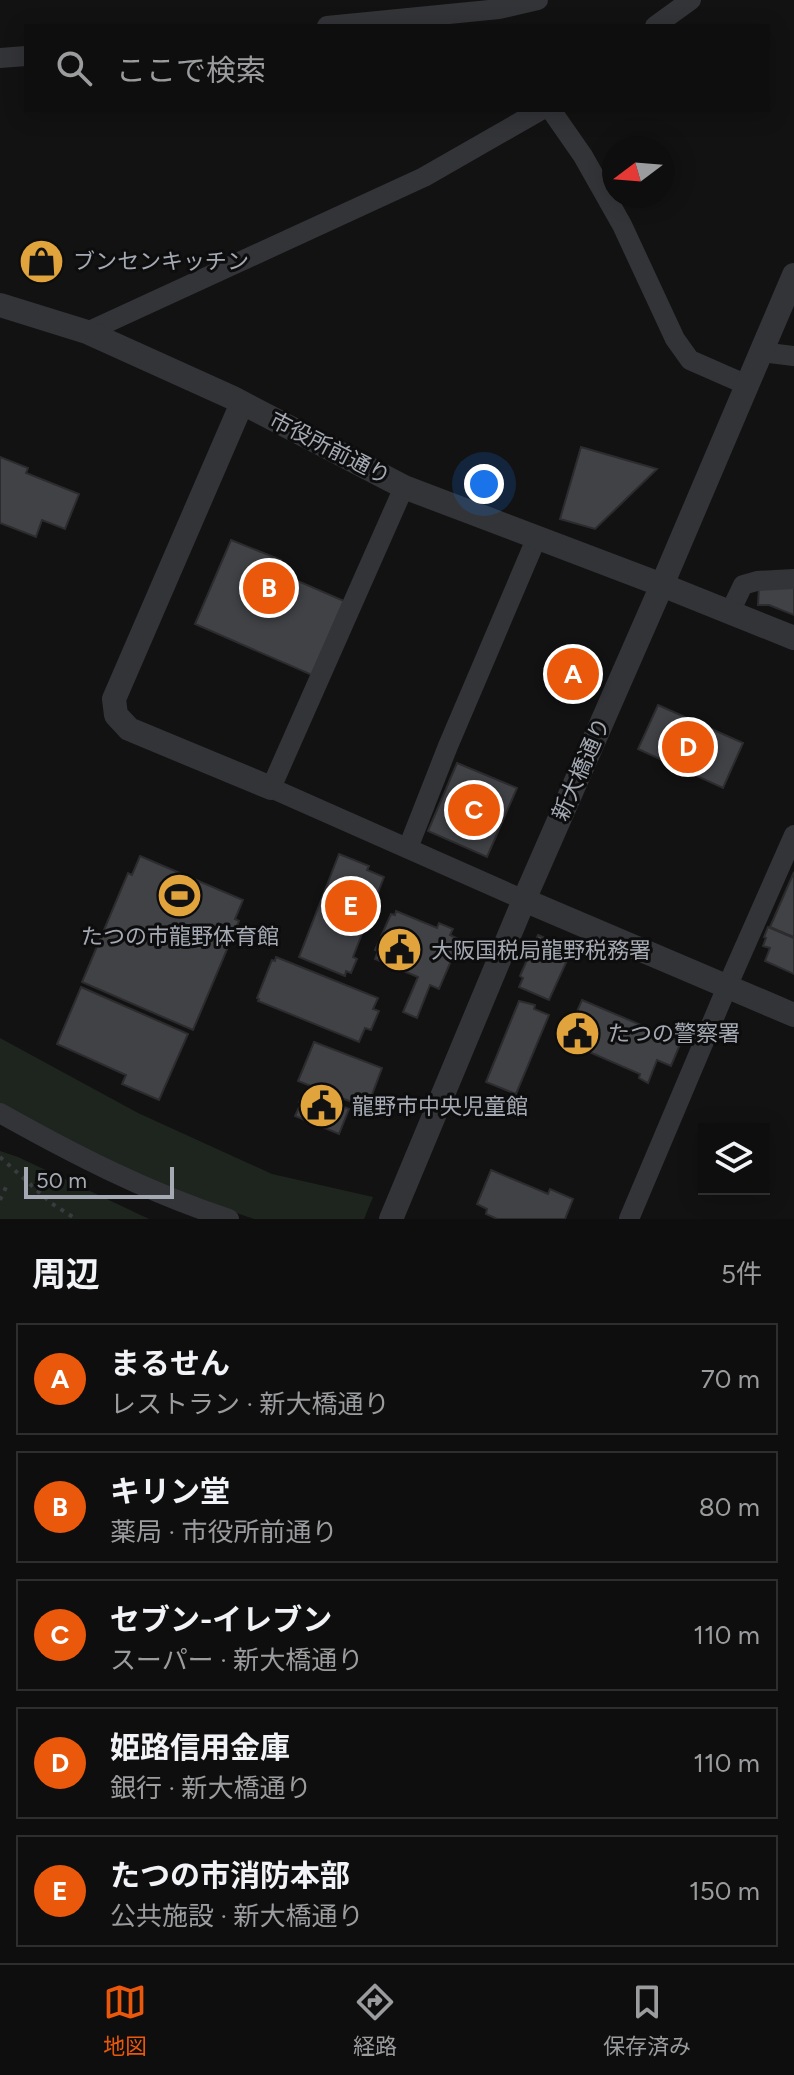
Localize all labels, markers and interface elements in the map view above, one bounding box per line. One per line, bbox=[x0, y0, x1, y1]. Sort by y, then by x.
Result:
search box bbox=[24, 24, 770, 112]
icon: search bbox=[52, 46, 96, 90]
text: ここで検索 bbox=[116, 52, 266, 89]
north arrow bbox=[602, 136, 674, 208]
shop icon: ブンセンキッチン bbox=[18, 237, 66, 285]
place label: ブンセンキッチン bbox=[73, 248, 249, 275]
street label: 市役所前通り bbox=[265, 406, 395, 490]
your location bbox=[464, 464, 504, 504]
pin: B bbox=[243, 558, 295, 618]
pin: A bbox=[547, 644, 599, 704]
street label: 新大橋通り bbox=[546, 713, 616, 825]
pin: D bbox=[662, 717, 714, 777]
pin: C bbox=[448, 780, 500, 840]
sports icon: たつの市龍野体育館 bbox=[156, 871, 204, 919]
pin: E bbox=[325, 876, 377, 936]
place label: たつの市龍野体育館 bbox=[81, 923, 279, 950]
public building icon: 大阪国税局龍野税務署 bbox=[376, 926, 424, 974]
place label: 大阪国税局龍野税務署 bbox=[431, 937, 651, 964]
public building icon: たつの警察署 bbox=[553, 1009, 601, 1057]
place label: たつの警察署 bbox=[608, 1020, 740, 1047]
public building icon: 龍野市中央児童館 bbox=[297, 1082, 345, 1130]
place label: 龍野市中央児童館 bbox=[352, 1093, 528, 1120]
map controls bbox=[698, 1123, 770, 1195]
button: layers bbox=[698, 1123, 770, 1195]
scale bar bbox=[24, 1163, 174, 1199]
text: 50 m bbox=[36, 1167, 87, 1194]
text: 周辺 bbox=[32, 1254, 100, 1295]
text: 5件 bbox=[721, 1258, 762, 1290]
text: まるせん bbox=[110, 1345, 230, 1382]
text: A bbox=[51, 1363, 69, 1395]
text: 70 m bbox=[701, 1363, 760, 1395]
text: レストラン · 新大橋通り bbox=[110, 1388, 389, 1420]
text: キリン堂 bbox=[110, 1473, 230, 1510]
text: B bbox=[52, 1491, 68, 1523]
text: 80 m bbox=[699, 1491, 760, 1523]
text: 薬局 · 市役所前通り bbox=[110, 1516, 337, 1548]
text: セブン-イレブン bbox=[110, 1601, 332, 1638]
text: C bbox=[51, 1619, 69, 1651]
text: 110 m bbox=[693, 1619, 760, 1651]
text: スーパー · 新大橋通り bbox=[110, 1644, 363, 1676]
text: 姫路信用金庫 bbox=[110, 1729, 290, 1766]
text: D bbox=[51, 1747, 69, 1779]
text: 110 m bbox=[693, 1747, 760, 1779]
text: 銀行 · 新大橋通り bbox=[110, 1772, 311, 1804]
text: たつの市消防本部 bbox=[110, 1857, 350, 1894]
text: E bbox=[52, 1875, 68, 1907]
text: 150 m bbox=[689, 1875, 760, 1907]
text: 公共施設 · 新大橋通り bbox=[110, 1900, 363, 1932]
tab: 地図 bbox=[103, 1980, 147, 2060]
tab: 経路 bbox=[353, 1980, 397, 2060]
tab: 保存済み bbox=[603, 1980, 691, 2060]

